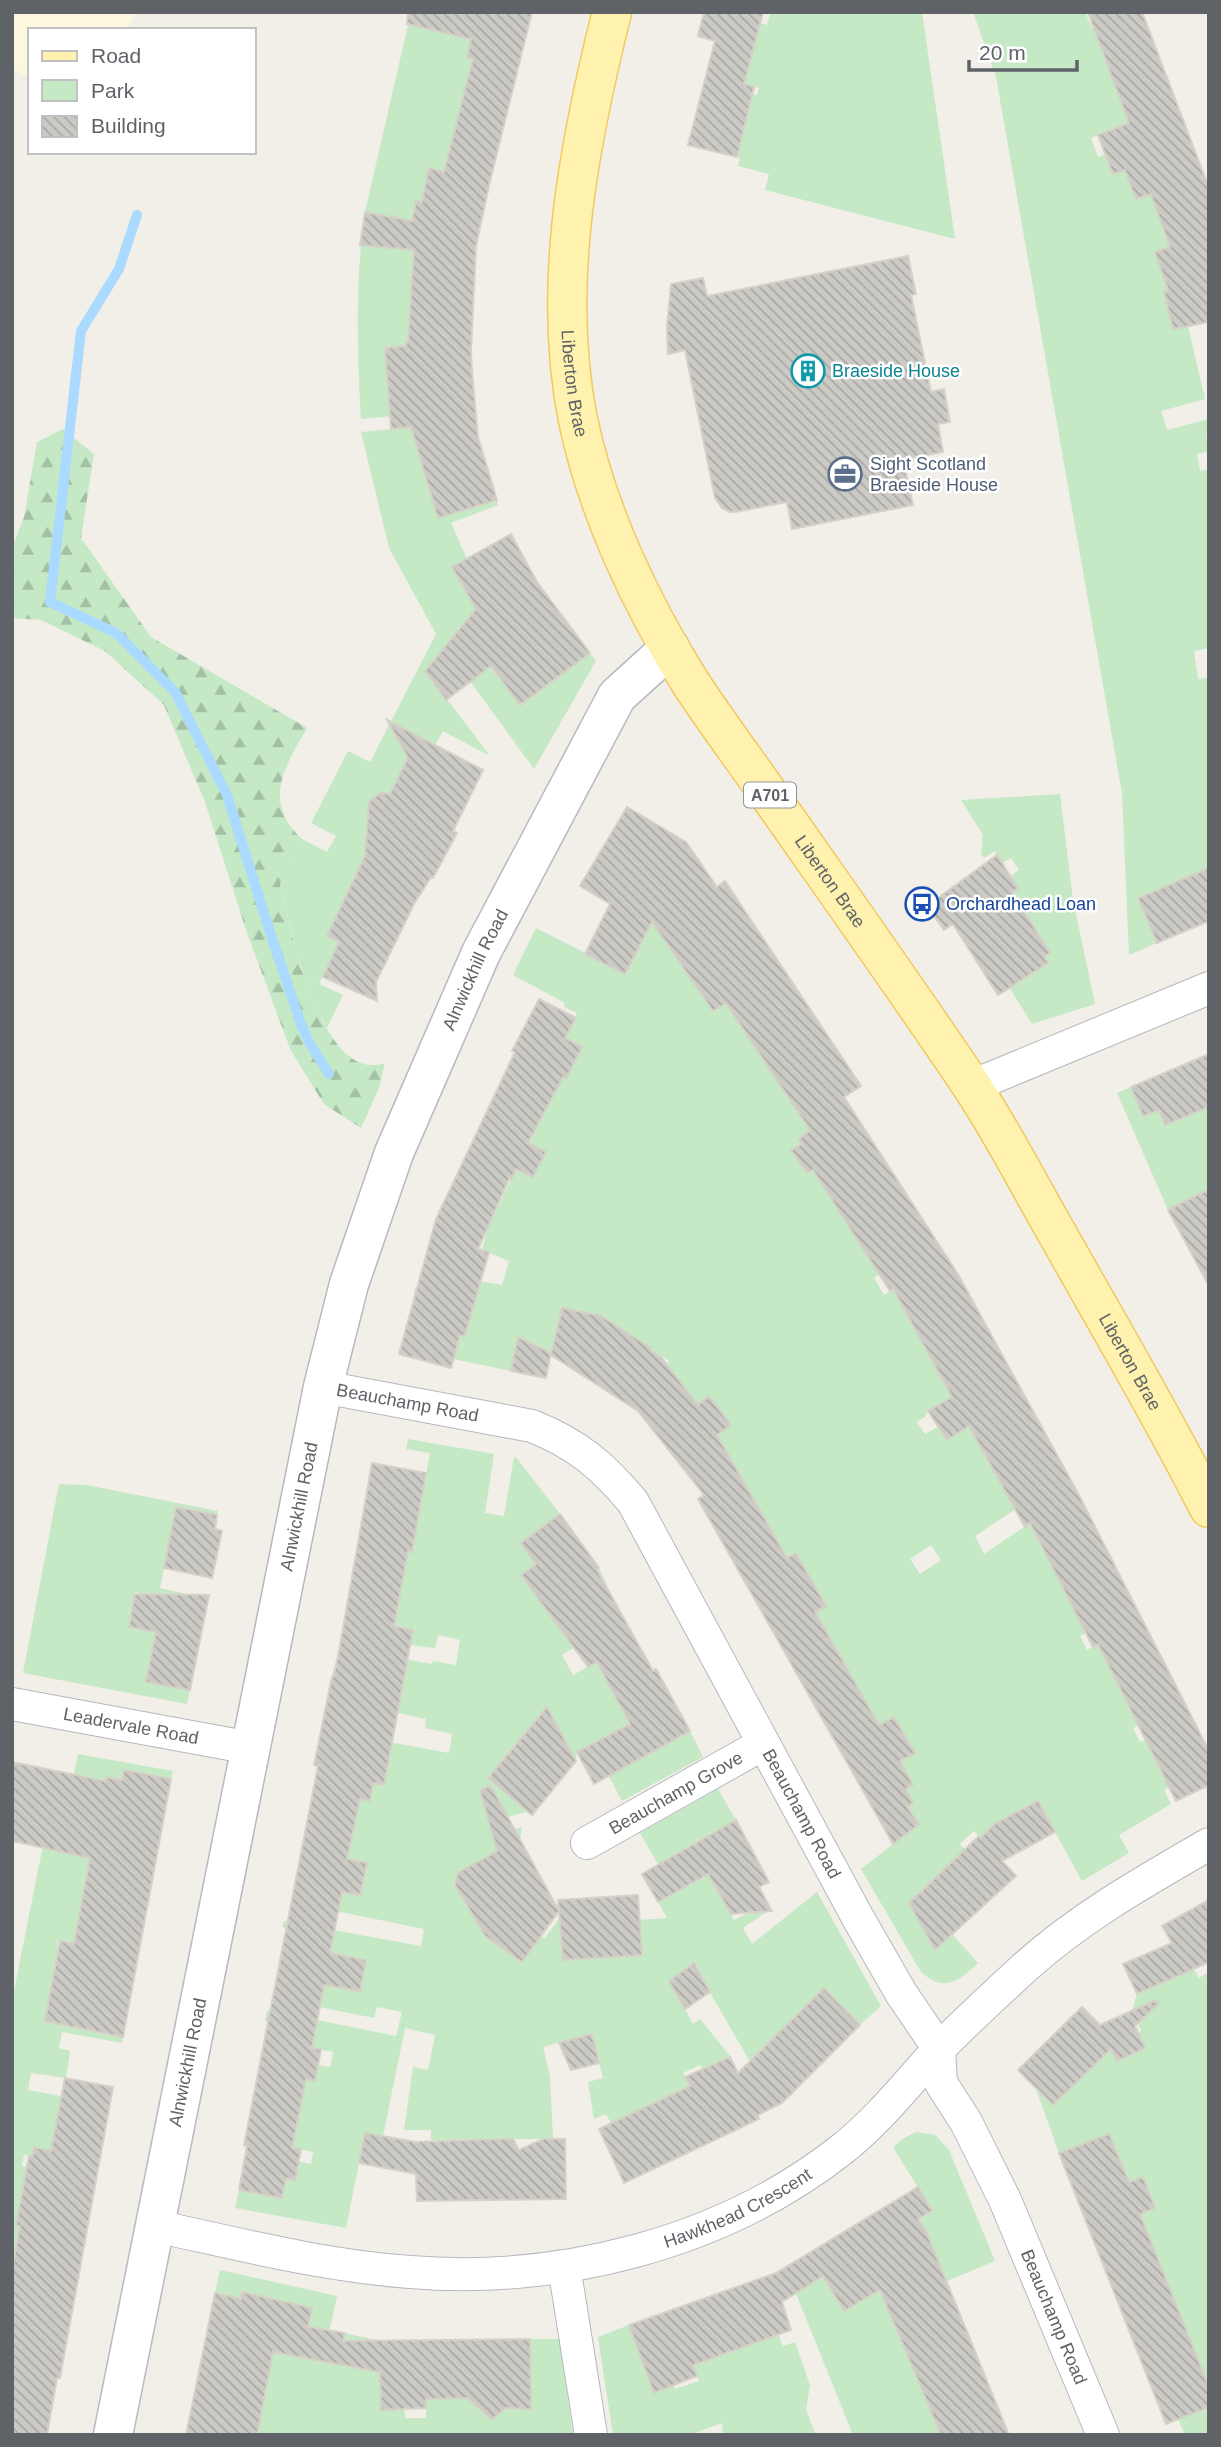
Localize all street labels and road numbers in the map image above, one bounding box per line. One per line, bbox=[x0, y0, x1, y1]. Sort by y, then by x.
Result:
street label: Liberton Brae bbox=[558, 329, 591, 439]
road number: A701 bbox=[744, 782, 796, 808]
street label: Liberton Brae bbox=[791, 832, 869, 932]
street label: Alnwickhill Road bbox=[439, 906, 512, 1033]
street label: Liberton Brae bbox=[1095, 1310, 1165, 1414]
street label: Beauchamp Road bbox=[335, 1380, 480, 1426]
street label: Alnwickhill Road bbox=[276, 1440, 322, 1573]
street label: Leadervale Road bbox=[62, 1704, 200, 1748]
street label: Beauchamp Road bbox=[759, 1746, 845, 1882]
street label: Beauchamp Grove bbox=[606, 1747, 746, 1839]
street label: Alnwickhill Road bbox=[165, 1996, 210, 2129]
street label: Hawkhead Crescent bbox=[661, 2164, 816, 2252]
street label: Beauchamp Road bbox=[1017, 2247, 1091, 2387]

